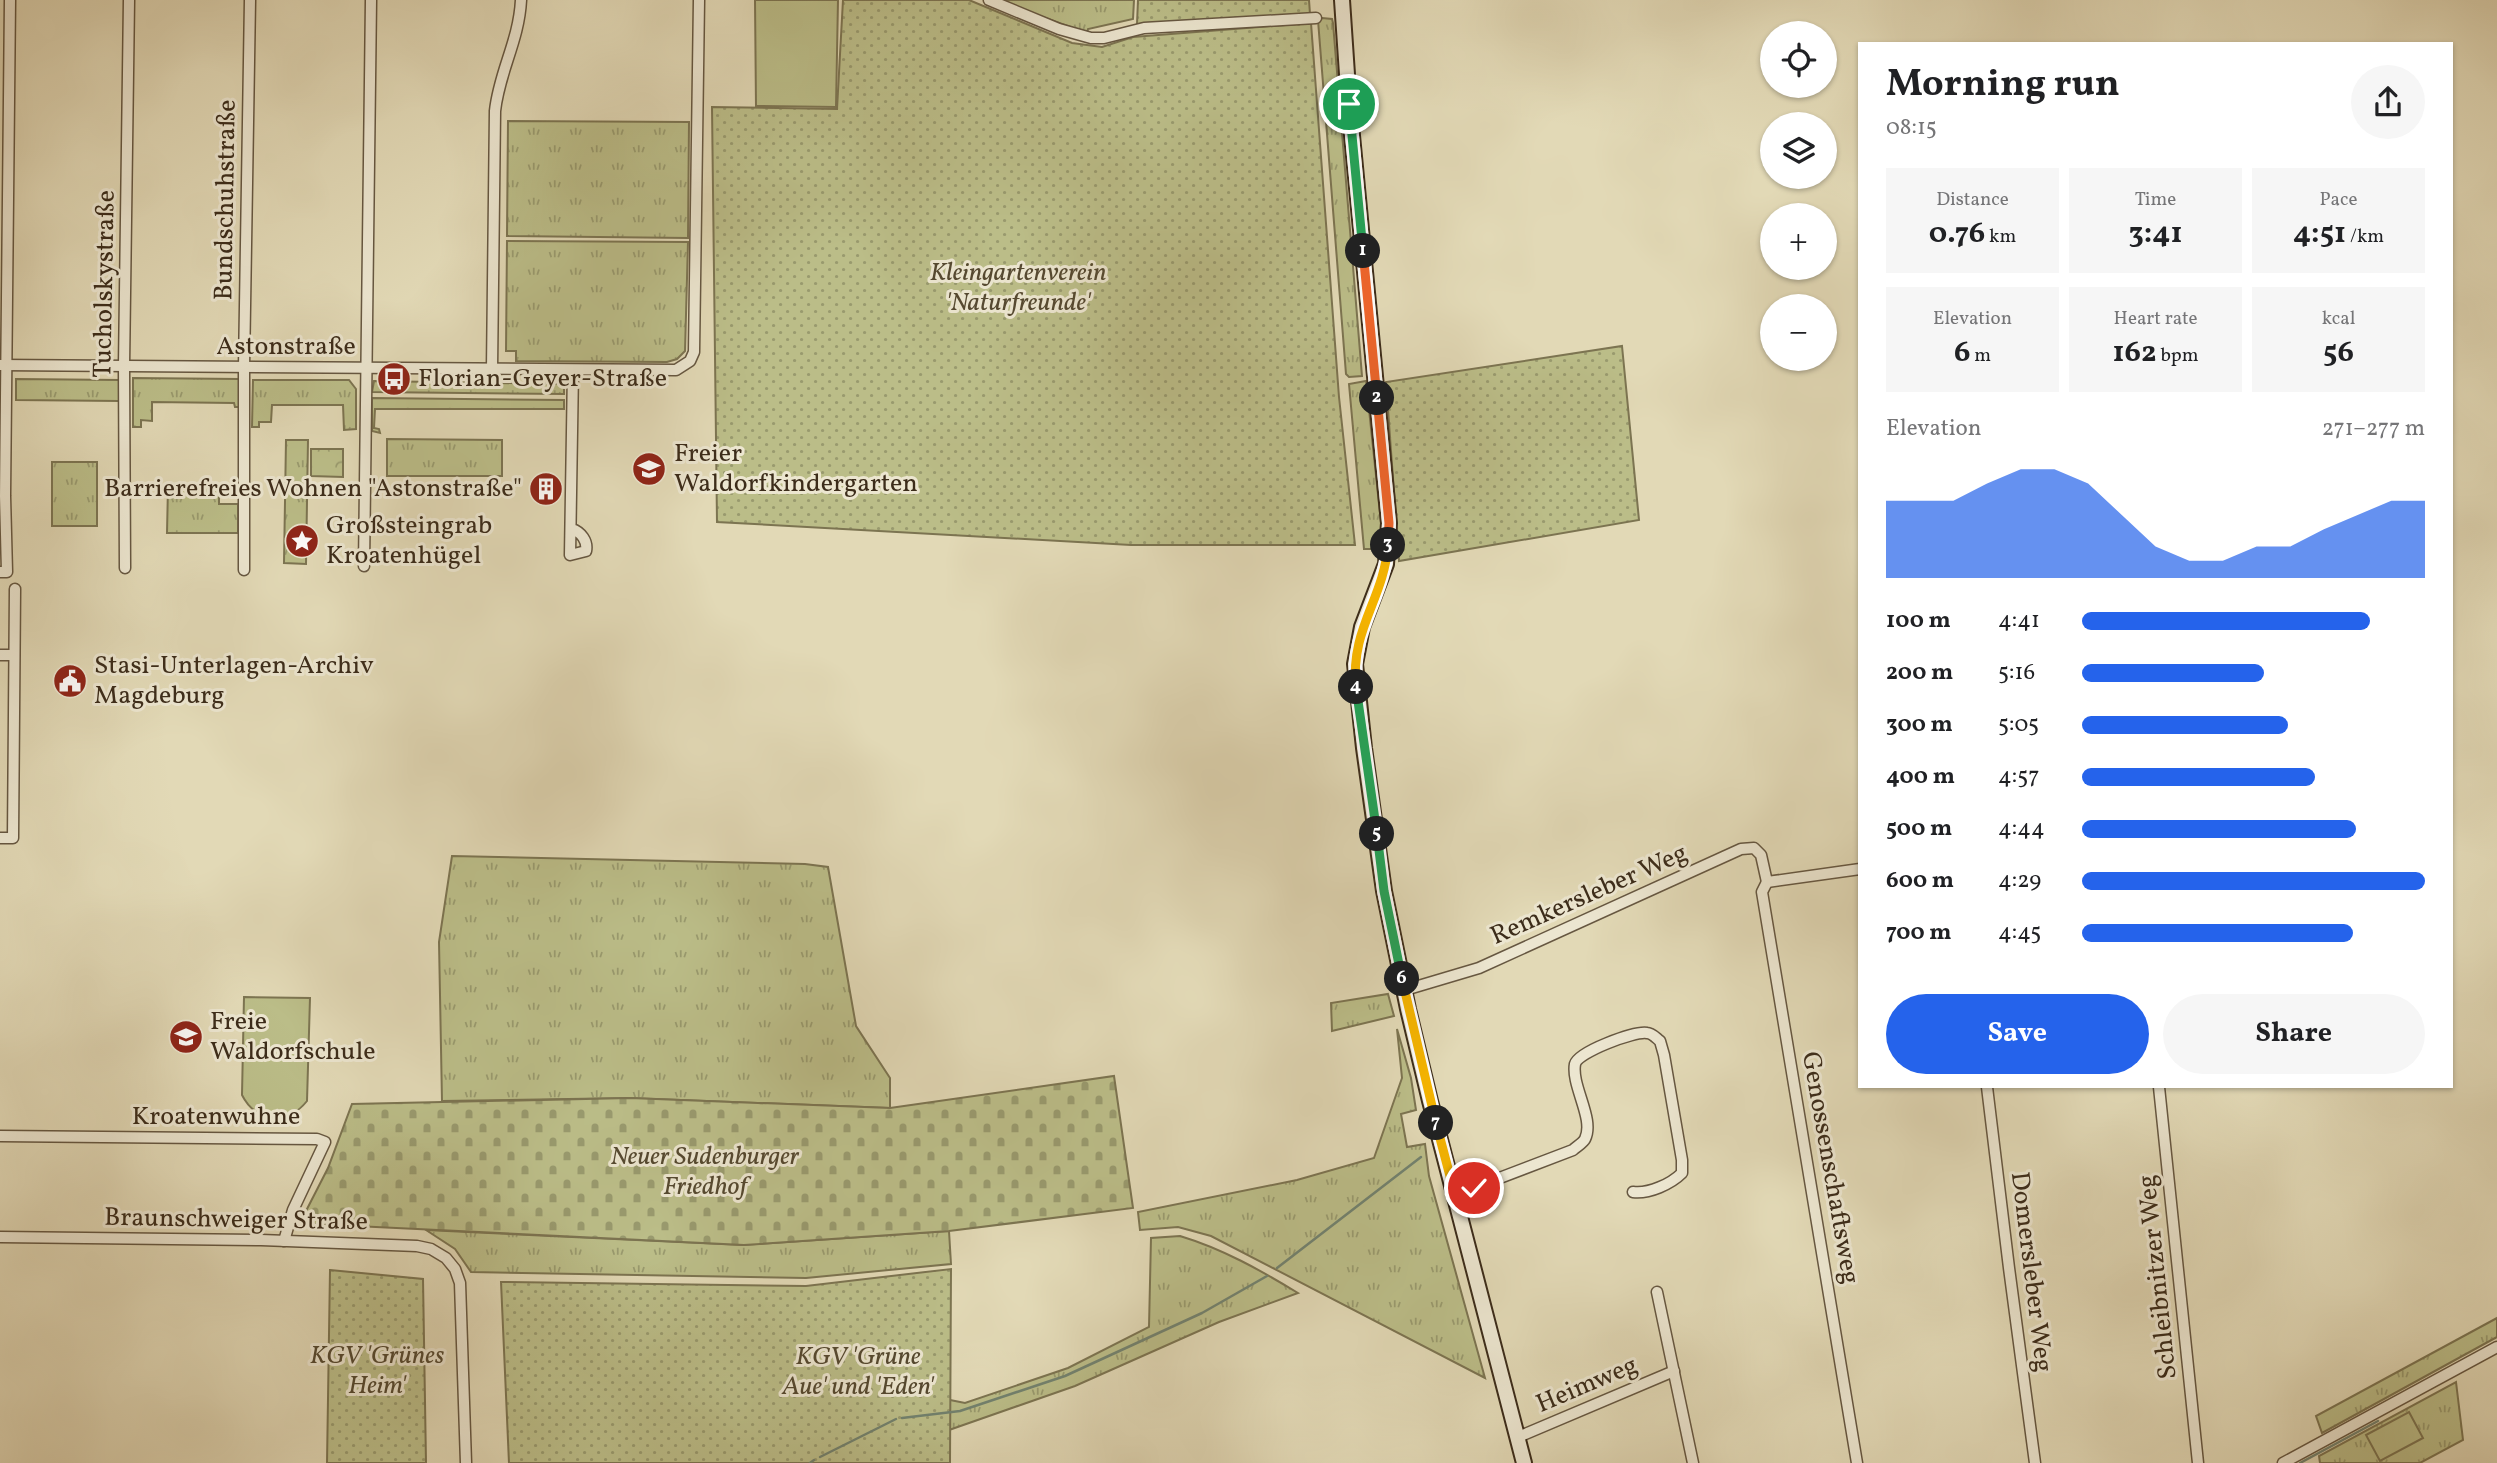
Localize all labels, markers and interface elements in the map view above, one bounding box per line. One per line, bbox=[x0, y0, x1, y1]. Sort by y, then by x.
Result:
map controls bbox=[1760, 21, 1837, 371]
button: locate bbox=[1760, 21, 1837, 98]
text: Morning run bbox=[1886, 59, 2120, 112]
button: share bbox=[2351, 65, 2425, 139]
pin bbox=[1319, 74, 1379, 134]
icon: arrive bbox=[1330, 85, 1368, 123]
street label: Bundschuhstraße bbox=[206, 99, 246, 301]
button: layers bbox=[1760, 112, 1837, 189]
text: 08:15 bbox=[1886, 112, 1937, 144]
text: Distance bbox=[1936, 187, 2009, 213]
text: Time bbox=[2135, 187, 2176, 213]
text: Pace bbox=[2319, 187, 2358, 213]
street label: Tucholskystraße bbox=[85, 190, 125, 378]
button: + bbox=[1760, 203, 1837, 280]
text: 0.76 bbox=[1929, 213, 1985, 255]
text: 3:41 bbox=[2128, 213, 2183, 255]
text: 4:51 bbox=[2293, 213, 2346, 255]
text: km bbox=[1985, 224, 2016, 250]
text: /km bbox=[2346, 224, 2384, 250]
pin: 1 bbox=[1346, 233, 1380, 268]
text: 1 bbox=[1359, 237, 1366, 263]
park label: Kleingartenverein 'Naturfreunde' bbox=[930, 255, 1106, 321]
button: − bbox=[1760, 294, 1837, 371]
text: Elevation bbox=[1933, 306, 2012, 332]
text: Heart rate bbox=[2114, 306, 2197, 332]
text: kcal bbox=[2322, 306, 2355, 332]
street label: Astonstraße bbox=[216, 329, 356, 365]
text: 6 bbox=[1954, 332, 1970, 374]
text: 162 bbox=[2112, 332, 2157, 374]
text: 56 bbox=[2323, 332, 2354, 374]
text: m bbox=[1970, 343, 1991, 369]
text: bpm bbox=[2157, 343, 2199, 369]
bus stop icon: Florian-Geyer-Straße bbox=[375, 360, 413, 398]
place label: Florian-Geyer-Straße bbox=[418, 361, 667, 397]
pin: 2 bbox=[1360, 380, 1394, 416]
text: 2 bbox=[1372, 384, 1381, 410]
text: Elevation bbox=[1886, 413, 1982, 445]
text: 271–277 m bbox=[2322, 413, 2425, 445]
place label: Freier Waldorfkindergarten bbox=[674, 436, 918, 502]
school or university icon: Freier Waldorfkindergarten bbox=[630, 450, 668, 488]
building icon: Barrierefreies Wohnen "Astonstraße" bbox=[527, 470, 565, 508]
place label: Barrierefreies Wohnen "Astonstraße" bbox=[104, 471, 522, 507]
place label: Großsteingrab Kroatenhügel bbox=[326, 508, 492, 574]
place icon: Großsteingrab Kroatenhügel bbox=[283, 522, 321, 560]
pin: 3 bbox=[1370, 528, 1406, 562]
text: 3 bbox=[1383, 531, 1392, 557]
text: 100 m bbox=[1886, 605, 1951, 637]
text: 4:41 bbox=[1998, 605, 2040, 637]
place label: Stasi-Unterlagen-Archiv Magdeburg bbox=[94, 648, 374, 714]
text: 200 m bbox=[1886, 657, 1953, 689]
text: 5:16 bbox=[1998, 657, 2035, 689]
public building icon: Stasi-Unterlagen-Archiv Magdeburg bbox=[51, 662, 89, 700]
pin: 4 bbox=[1338, 670, 1374, 704]
text: 4 bbox=[1350, 673, 1361, 699]
text: 300 m bbox=[1886, 709, 1953, 741]
text: 5:05 bbox=[1998, 709, 2039, 741]
text: 400 m bbox=[1886, 761, 1955, 793]
text: 4:57 bbox=[1998, 761, 2039, 793]
text: 500 m bbox=[1886, 813, 1952, 845]
text: 4:44 bbox=[1998, 813, 2045, 845]
pin: 5 bbox=[1360, 816, 1394, 852]
text: 5 bbox=[1372, 820, 1381, 846]
street label: Remkersleber Weg bbox=[1485, 835, 1693, 955]
text: 600 m bbox=[1886, 865, 1954, 897]
text: 4:29 bbox=[1998, 865, 2041, 897]
text: 700 m bbox=[1886, 917, 1952, 949]
text: 4:45 bbox=[1998, 917, 2041, 949]
pin: 6 bbox=[1384, 962, 1420, 996]
text: 6 bbox=[1396, 965, 1407, 991]
button: Save bbox=[1886, 994, 2149, 1074]
button: Share bbox=[2163, 994, 2425, 1074]
place label: Freie Waldorfschule bbox=[210, 1004, 376, 1070]
school or university icon: Freie Waldorfschule bbox=[167, 1018, 205, 1056]
street label: Genossenschaftsweg bbox=[1792, 1049, 1868, 1287]
street label: Kroatenwuhne bbox=[132, 1099, 300, 1135]
pin: 7 bbox=[1418, 1106, 1454, 1140]
text: 7 bbox=[1431, 1109, 1440, 1135]
park label: Neuer Sudenburger Friedhof bbox=[611, 1139, 800, 1205]
pin bbox=[1444, 1158, 1504, 1218]
icon: check bbox=[1455, 1169, 1493, 1207]
street label: Domersleber Weg bbox=[2001, 1170, 2061, 1374]
street label: Schleibnitzer Weg bbox=[2129, 1173, 2187, 1381]
street label: Braunschweiger Straße bbox=[104, 1200, 368, 1240]
park label: KGV 'Grünes Heim' bbox=[310, 1338, 445, 1404]
park label: KGV 'Grüne Aue' und 'Eden' bbox=[781, 1339, 935, 1405]
street label: Heimweg bbox=[1531, 1347, 1643, 1423]

